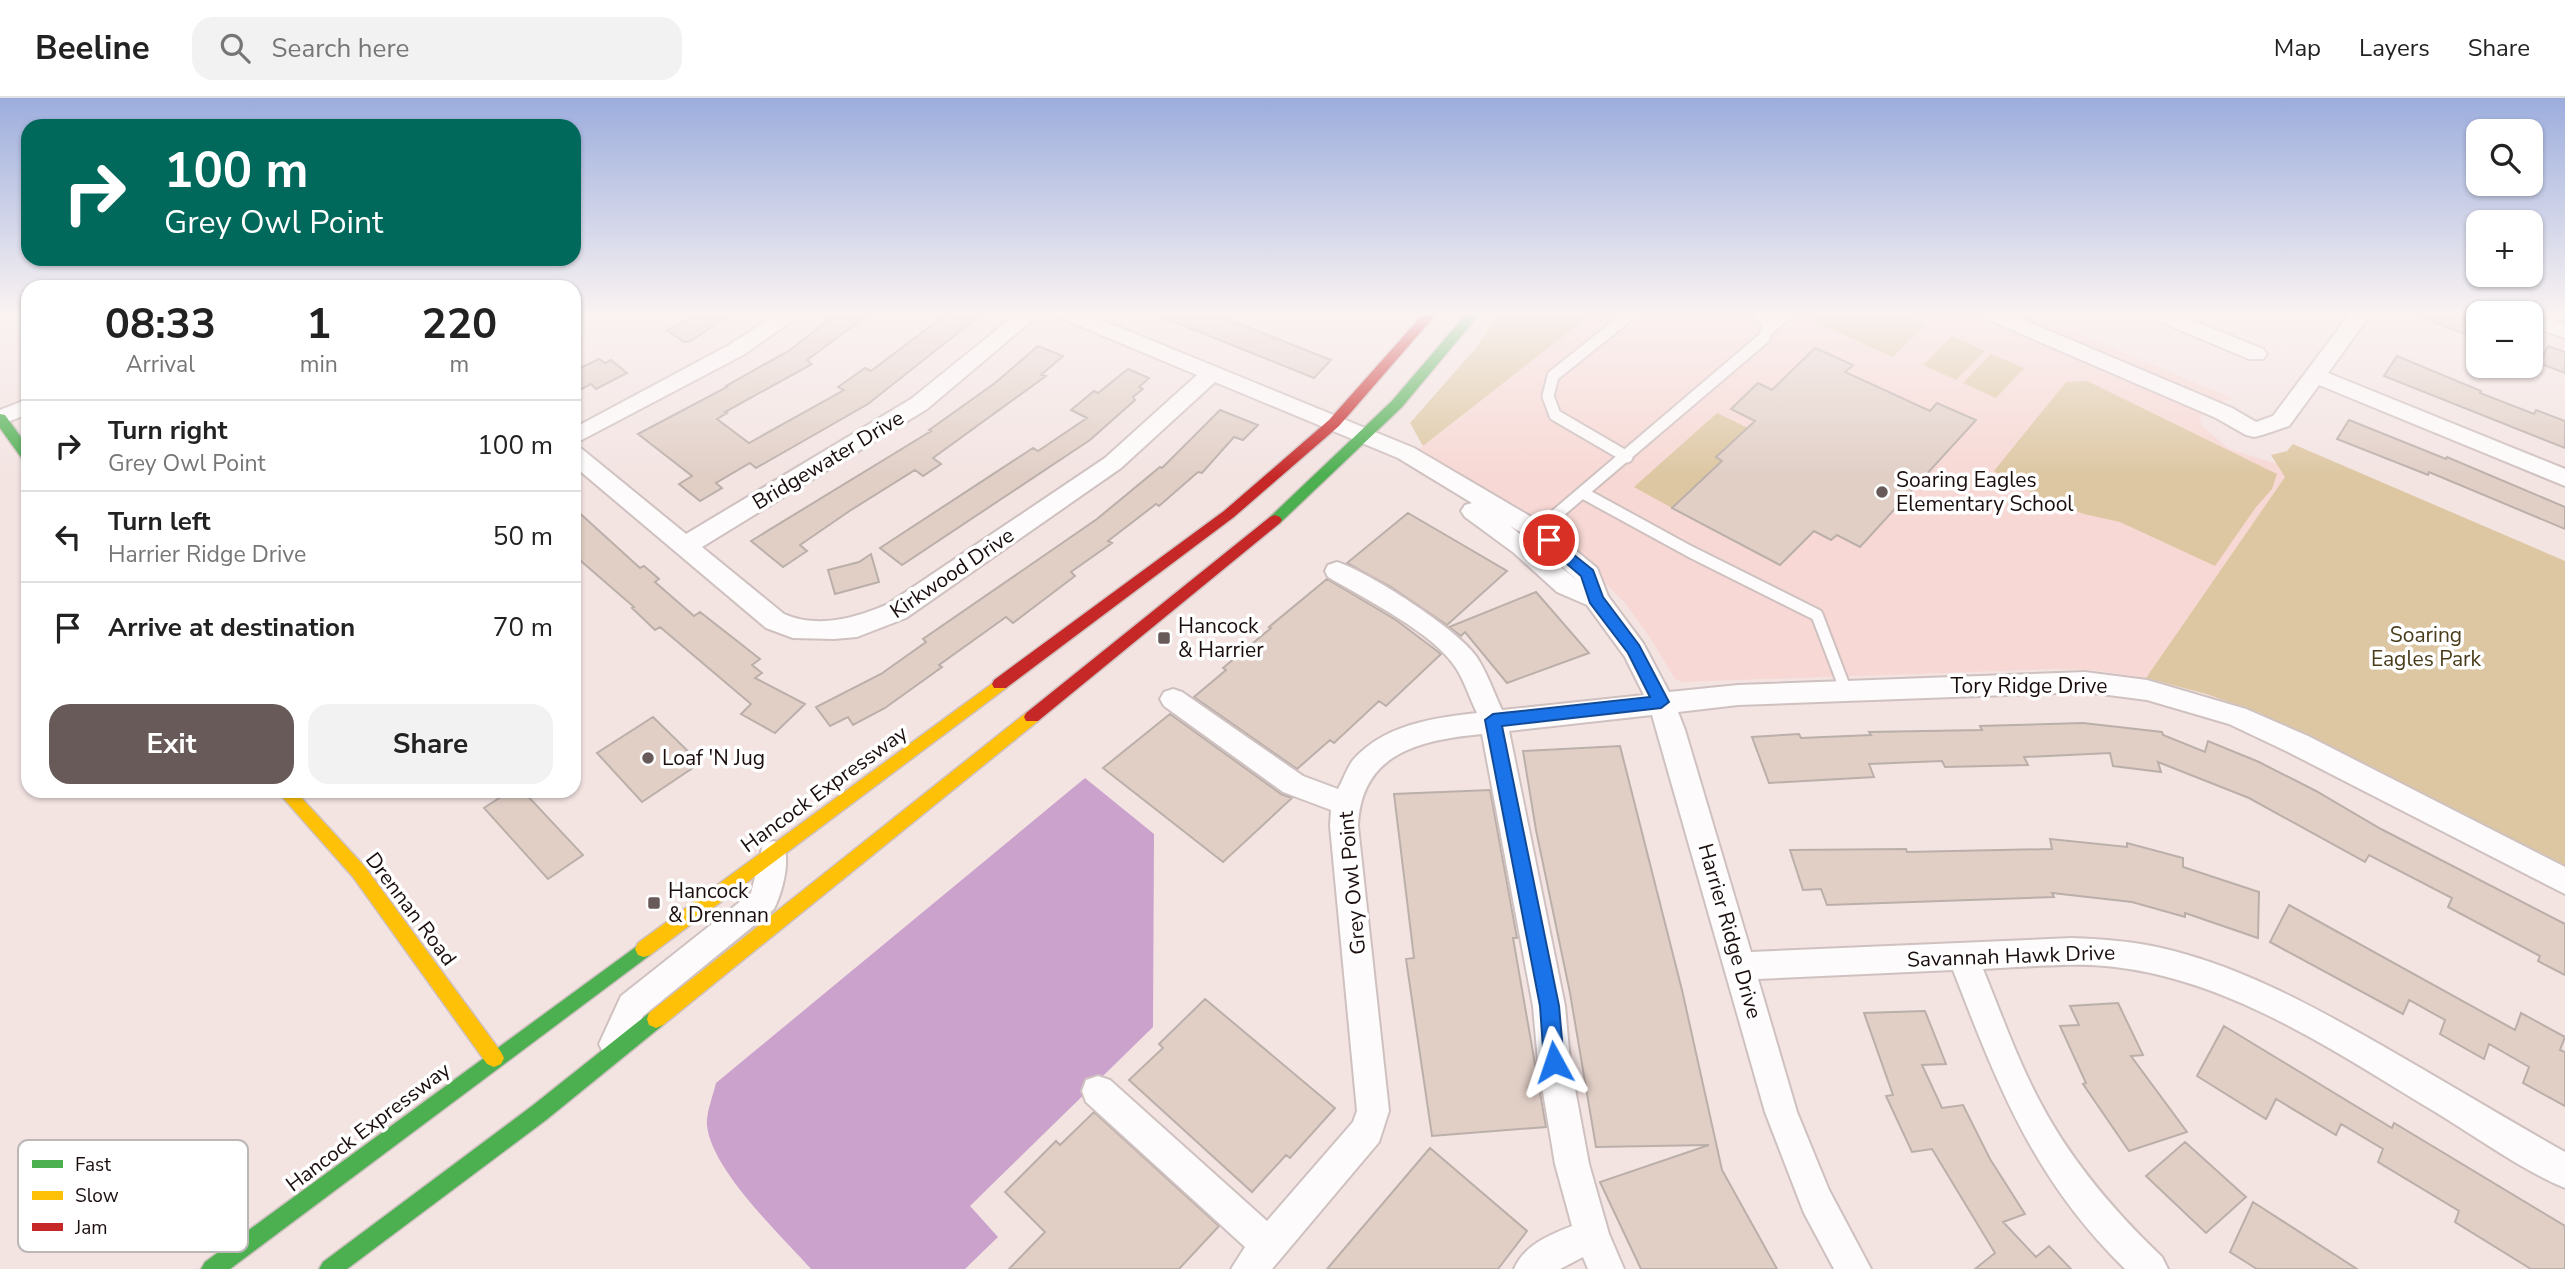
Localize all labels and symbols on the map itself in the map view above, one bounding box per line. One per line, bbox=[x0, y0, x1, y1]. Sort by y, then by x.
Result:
street label: Bridgewater Drive bbox=[747, 404, 909, 516]
place label: Soaring Eagles Elementary School bbox=[1896, 466, 2074, 518]
marker: Soaring Eagles Elementary School bbox=[1874, 484, 1890, 500]
pin bbox=[1519, 510, 1579, 570]
street label: Kirkwood Drive bbox=[884, 521, 1020, 625]
place label: Hancock & Harrier bbox=[1178, 612, 1264, 664]
park label: Soaring Eagles Park bbox=[2371, 621, 2482, 673]
marker: Hancock & Harrier bbox=[1156, 630, 1172, 646]
street label: Tory Ridge Drive bbox=[1951, 672, 2107, 700]
street label: Hancock Expressway bbox=[735, 719, 913, 859]
place label: Loaf 'N Jug bbox=[662, 744, 765, 772]
marker: Loaf 'N Jug bbox=[640, 750, 656, 766]
street label: Grey Owl Point bbox=[1332, 809, 1372, 956]
street label: Harrier Ridge Drive bbox=[1692, 840, 1768, 1022]
street label: Drennan Road bbox=[359, 847, 463, 971]
place label: Hancock & Drennan bbox=[668, 877, 769, 929]
marker: Hancock & Drennan bbox=[646, 895, 662, 911]
street label: Savannah Hawk Drive bbox=[1906, 938, 2116, 974]
position arrow bbox=[1517, 1025, 1591, 1099]
street label: Hancock Expressway bbox=[280, 1056, 456, 1198]
legend bbox=[18, 1140, 248, 1252]
text: Fast bbox=[75, 1152, 111, 1178]
text: Slow bbox=[75, 1183, 119, 1209]
text: Jam bbox=[74, 1215, 108, 1241]

